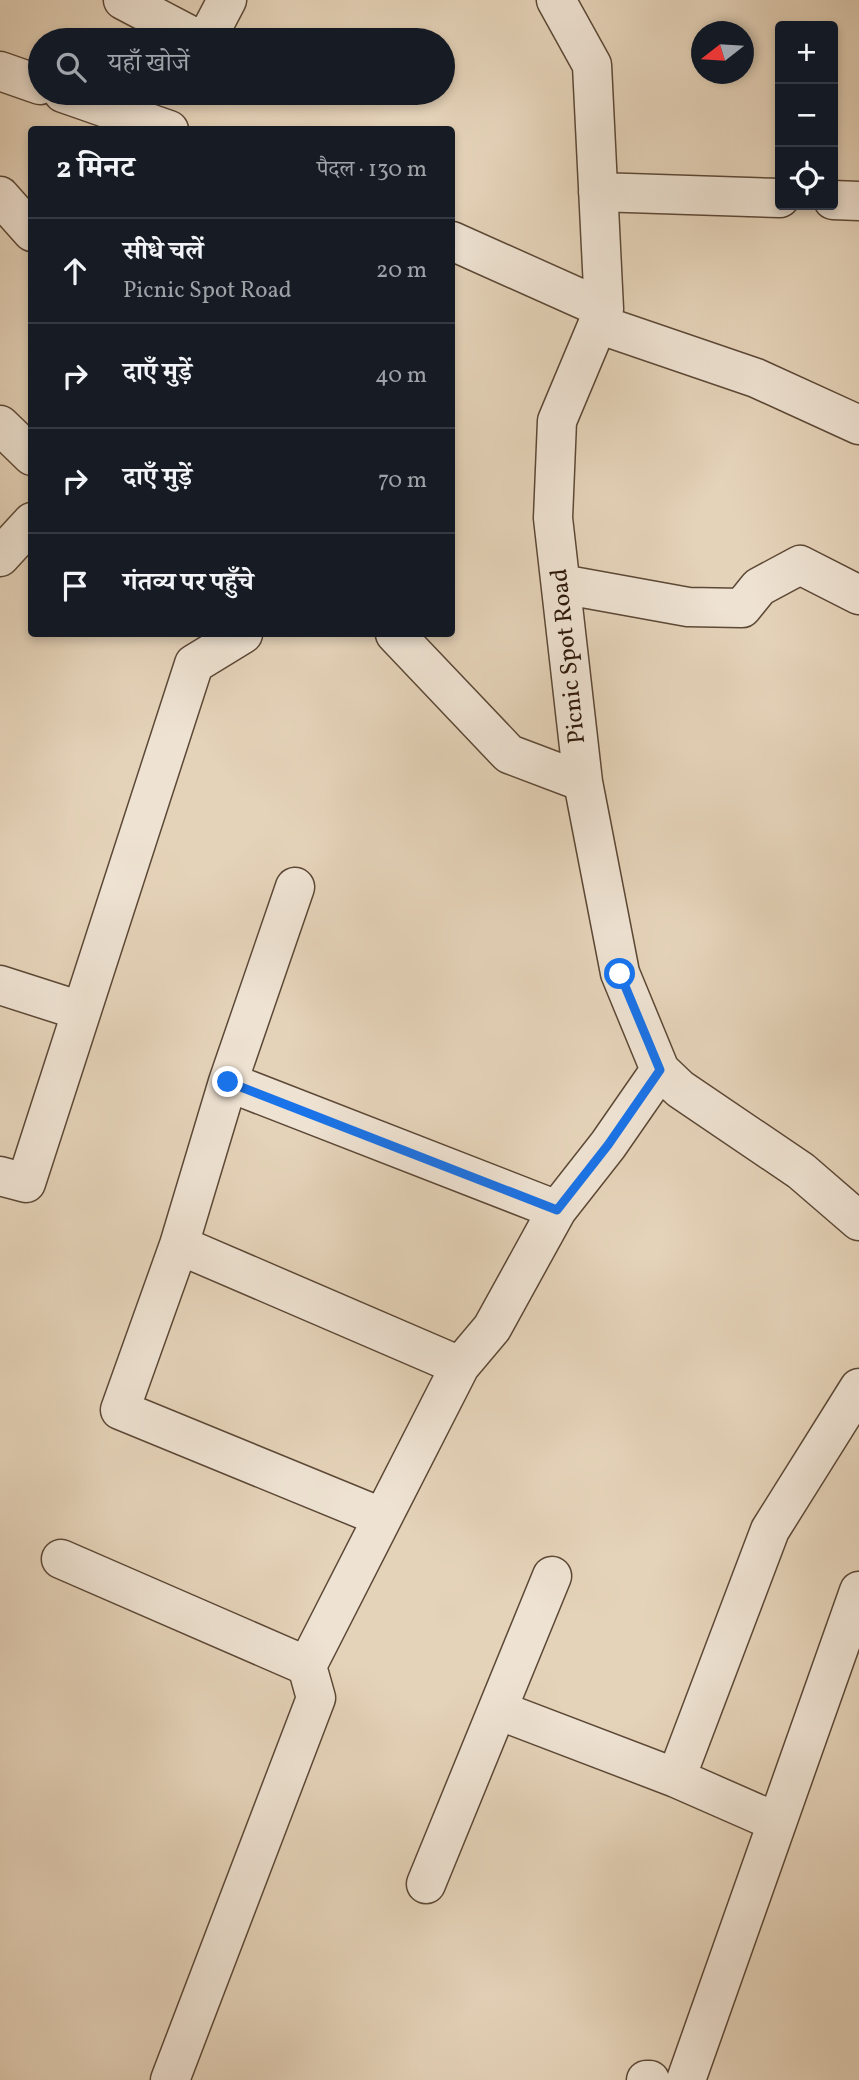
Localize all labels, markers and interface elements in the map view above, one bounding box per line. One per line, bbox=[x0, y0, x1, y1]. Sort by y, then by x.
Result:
north arrow bbox=[691, 21, 754, 84]
map controls bbox=[775, 21, 838, 210]
button: + bbox=[775, 21, 838, 84]
search box bbox=[28, 28, 455, 105]
text: यहाँ खोजें bbox=[108, 46, 189, 82]
icon: search bbox=[52, 48, 90, 86]
button: − bbox=[775, 84, 838, 147]
button: locate bbox=[775, 147, 838, 210]
text: 2 मिनट bbox=[56, 148, 134, 190]
text: पैदल · 130 m bbox=[317, 154, 427, 186]
text: सीधे चलें bbox=[123, 234, 204, 270]
icon: ahead bbox=[56, 252, 94, 290]
text: 20 m bbox=[376, 255, 427, 287]
text: Picnic Spot Road bbox=[123, 275, 292, 307]
text: दाएँ मुड़ें bbox=[123, 355, 192, 391]
icon: right bbox=[56, 357, 94, 395]
text: 40 m bbox=[375, 360, 427, 392]
text: दाएँ मुड़ें bbox=[123, 460, 192, 496]
icon: right bbox=[56, 462, 94, 500]
text: 70 m bbox=[378, 465, 427, 497]
text: गंतव्य पर पहुँचे bbox=[123, 565, 254, 601]
icon: arrive bbox=[56, 567, 94, 605]
street label: Picnic Spot Road bbox=[543, 567, 595, 745]
route start bbox=[604, 958, 635, 989]
route end bbox=[212, 1066, 243, 1097]

